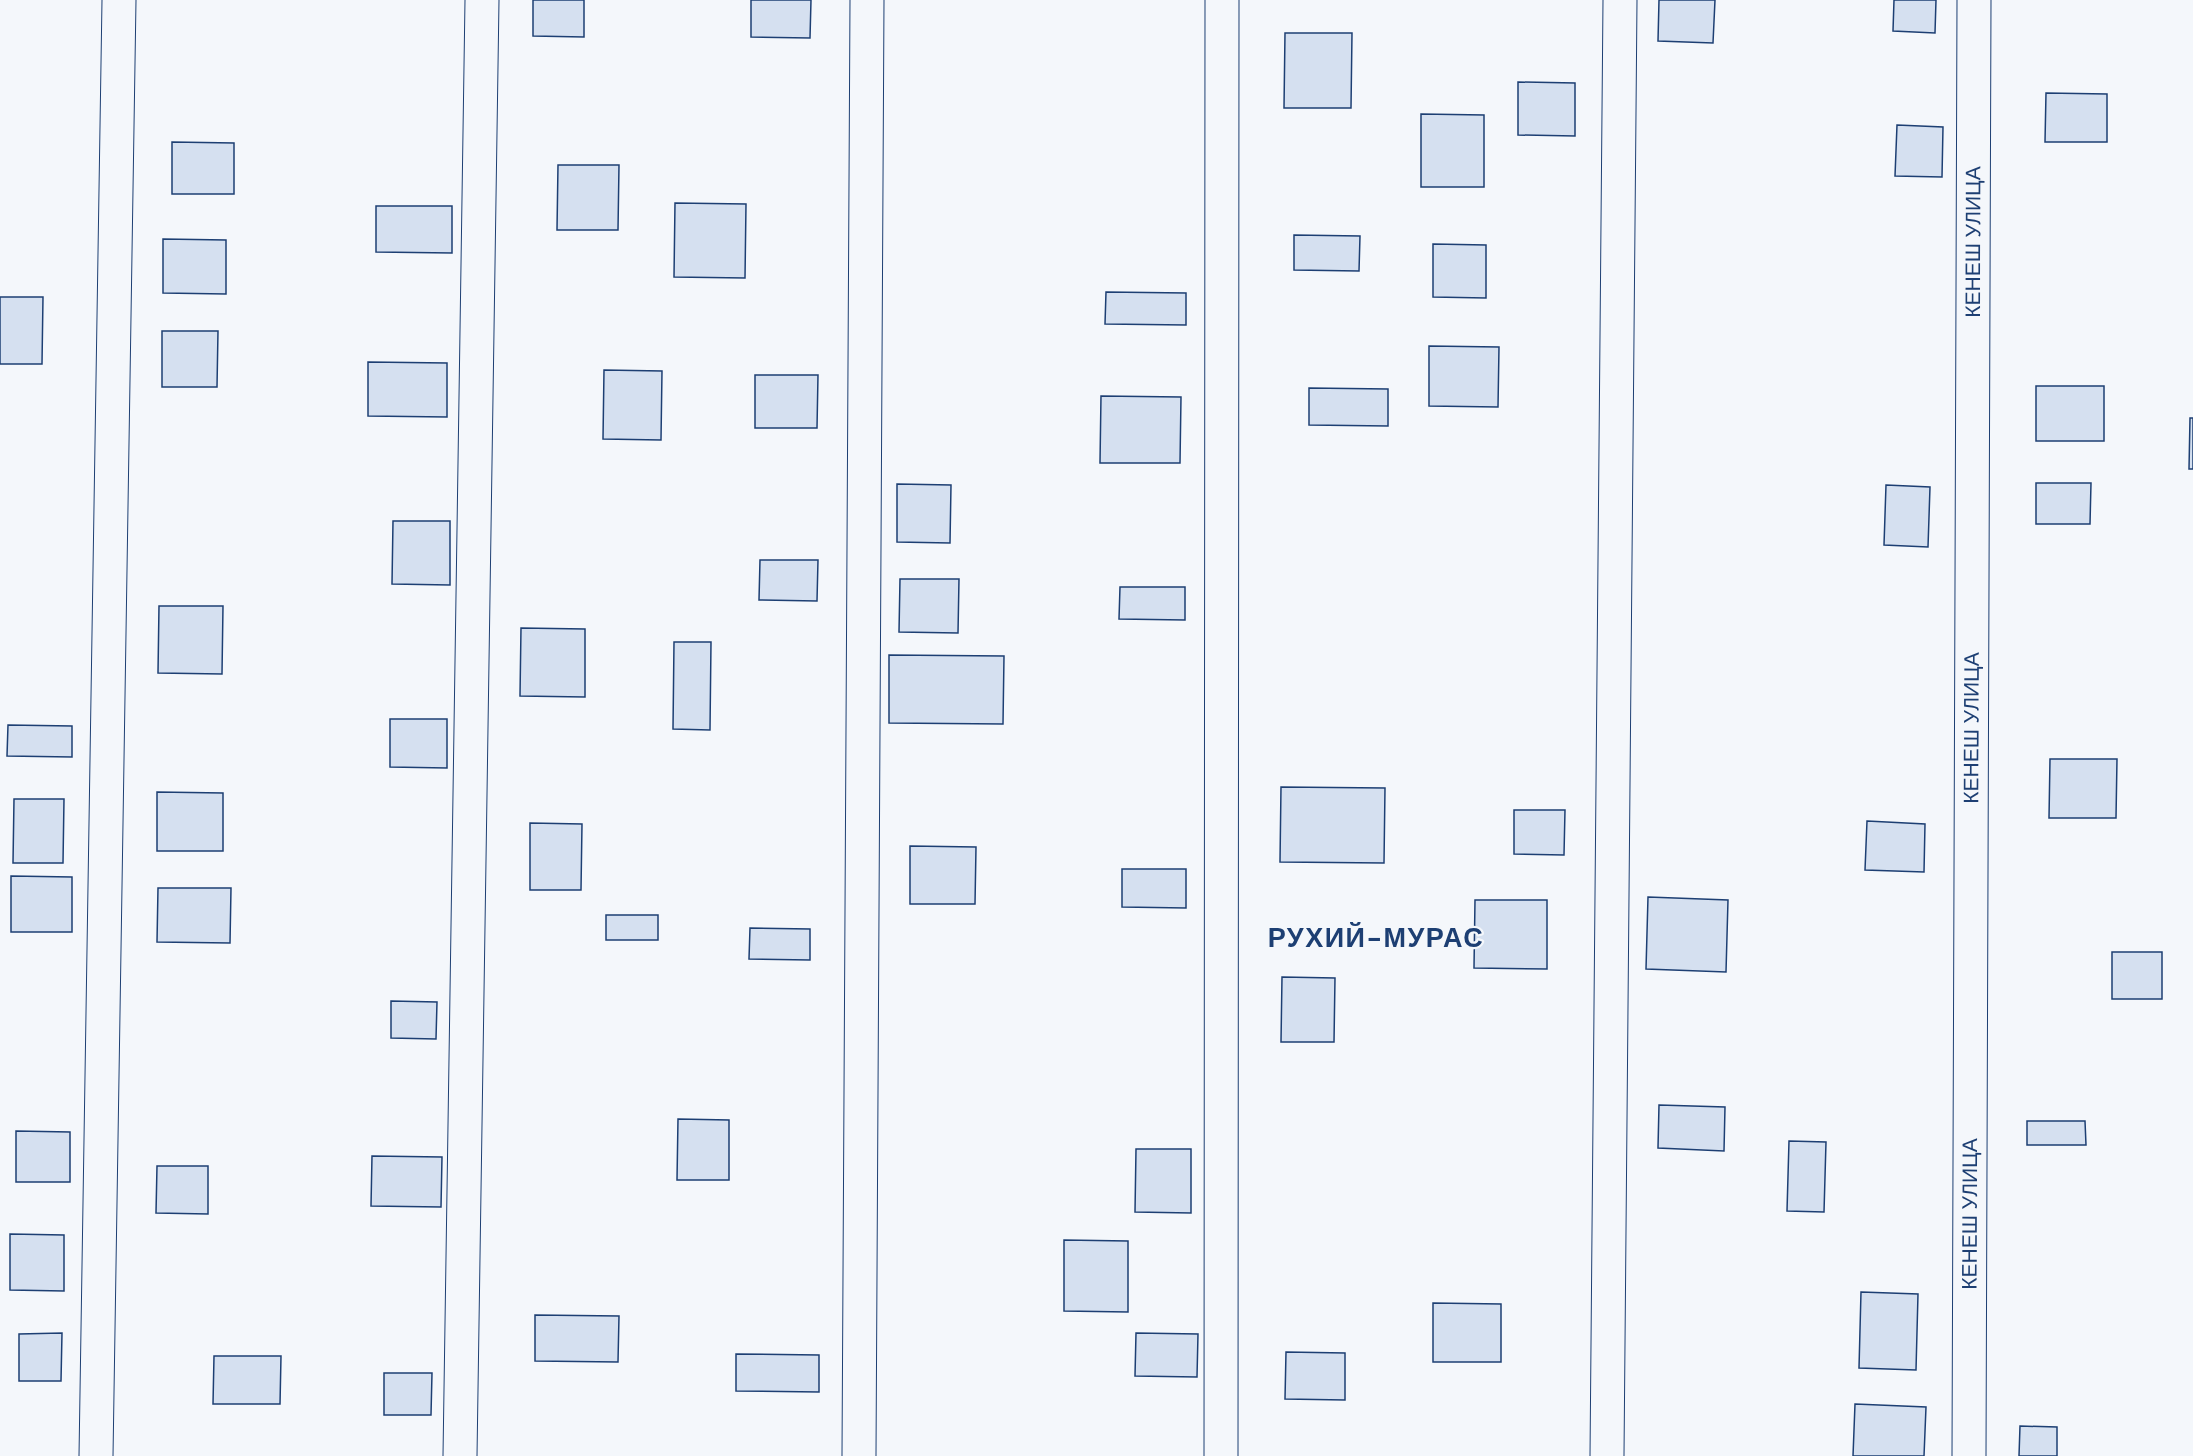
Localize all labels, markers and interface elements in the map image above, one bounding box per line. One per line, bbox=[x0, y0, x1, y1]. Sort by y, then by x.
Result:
street label: КЕНЕШ УЛИЦА bbox=[1959, 166, 1987, 318]
street label: КЕНЕШ УЛИЦА bbox=[1957, 652, 1986, 804]
district label: РУХИЙ-МУРАС bbox=[1268, 920, 1484, 955]
street label: КЕНЕШ УЛИЦА bbox=[1956, 1138, 1984, 1290]

